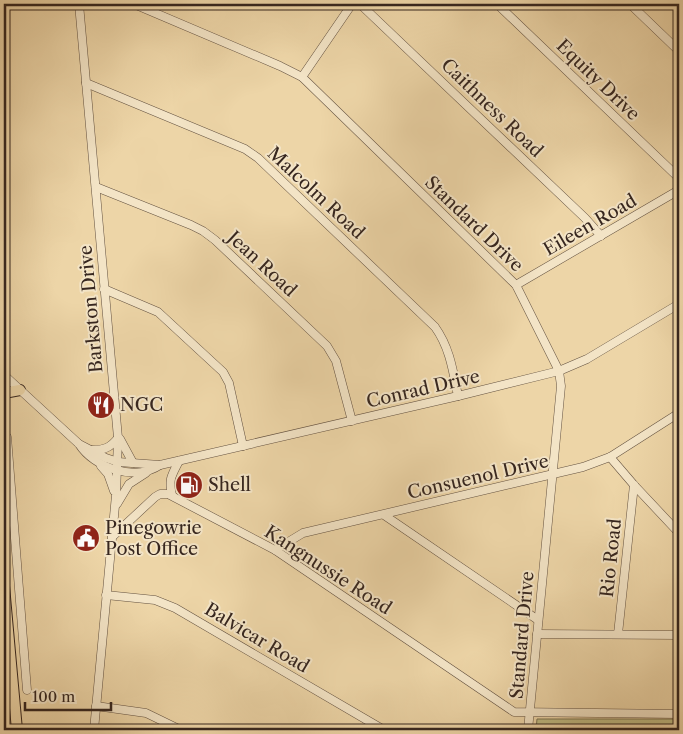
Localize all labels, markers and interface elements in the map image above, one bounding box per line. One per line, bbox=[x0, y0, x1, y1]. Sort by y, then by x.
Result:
street label: Equity Drive bbox=[552, 35, 644, 125]
street label: Caithness Road bbox=[437, 54, 547, 162]
street label: Malcolm Road bbox=[263, 142, 369, 244]
street label: Standard Drive bbox=[420, 172, 528, 276]
street label: Eileen Road bbox=[539, 189, 641, 261]
street label: Jean Road bbox=[221, 224, 301, 301]
street label: Barkston Drive bbox=[74, 244, 108, 374]
street label: Conrad Drive bbox=[364, 365, 482, 413]
restaurant icon: NGC bbox=[86, 390, 116, 420]
place label: NGC bbox=[120, 394, 163, 416]
street label: Consuenol Drive bbox=[405, 450, 551, 504]
fuel station icon: Shell bbox=[174, 470, 204, 500]
place label: Shell bbox=[208, 474, 251, 496]
place label: Pinegowrie Post Office bbox=[105, 517, 202, 560]
street label: Rio Road bbox=[596, 518, 626, 598]
street label: Kangnussie Road bbox=[260, 521, 396, 619]
public building icon: Pinegowrie Post Office bbox=[71, 523, 101, 553]
street label: Standard Drive bbox=[505, 570, 539, 700]
street label: Balvicar Road bbox=[201, 598, 313, 678]
scale bar bbox=[25, 679, 111, 711]
text: 100 m bbox=[32, 687, 75, 706]

